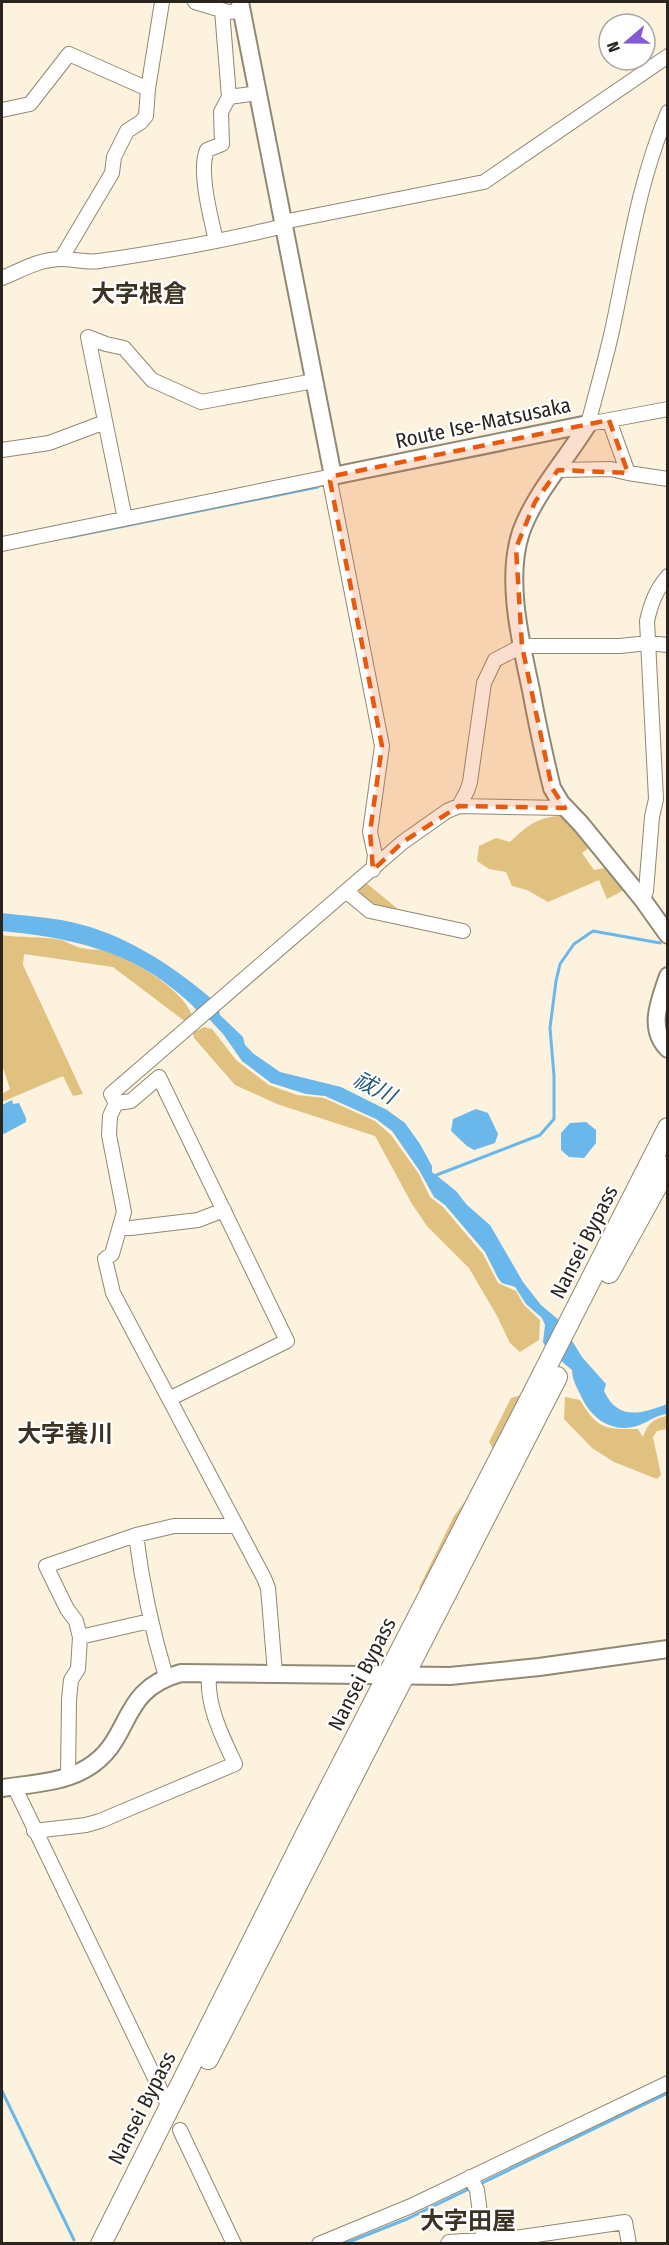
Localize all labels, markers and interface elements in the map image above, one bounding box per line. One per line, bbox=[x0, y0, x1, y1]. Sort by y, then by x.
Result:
north arrow bbox=[597, 12, 657, 72]
text: N bbox=[603, 39, 624, 55]
district label: 大字根倉 bbox=[91, 280, 187, 308]
street label: Route Ise-Matsusaka bbox=[393, 392, 573, 454]
water label: 祓川 bbox=[349, 1065, 402, 1110]
street label: Nansei Bypass bbox=[544, 1181, 624, 1303]
district label: 大字養川 bbox=[17, 1420, 113, 1448]
street label: Nansei Bypass bbox=[322, 1613, 402, 1735]
street label: Nansei Bypass bbox=[102, 2047, 182, 2169]
district label: 大字田屋 bbox=[420, 2207, 516, 2235]

